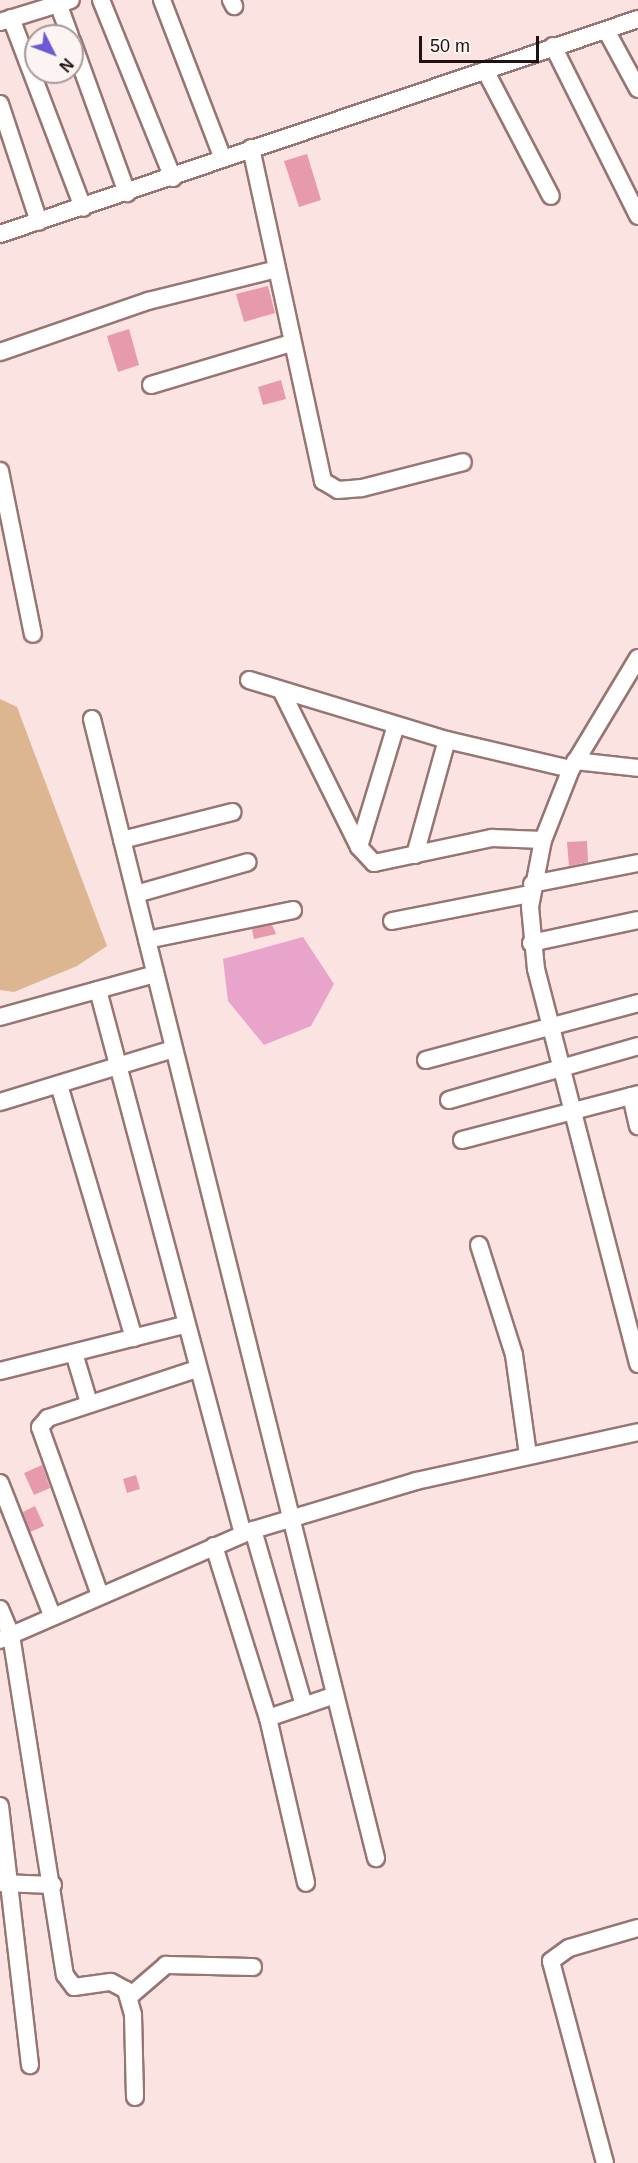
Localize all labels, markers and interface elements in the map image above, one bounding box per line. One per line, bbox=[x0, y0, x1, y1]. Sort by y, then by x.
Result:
north arrow bbox=[24, 24, 84, 84]
scale bar bbox=[422, 24, 542, 62]
text: 50 m bbox=[430, 36, 470, 56]
text: N bbox=[56, 55, 76, 75]

